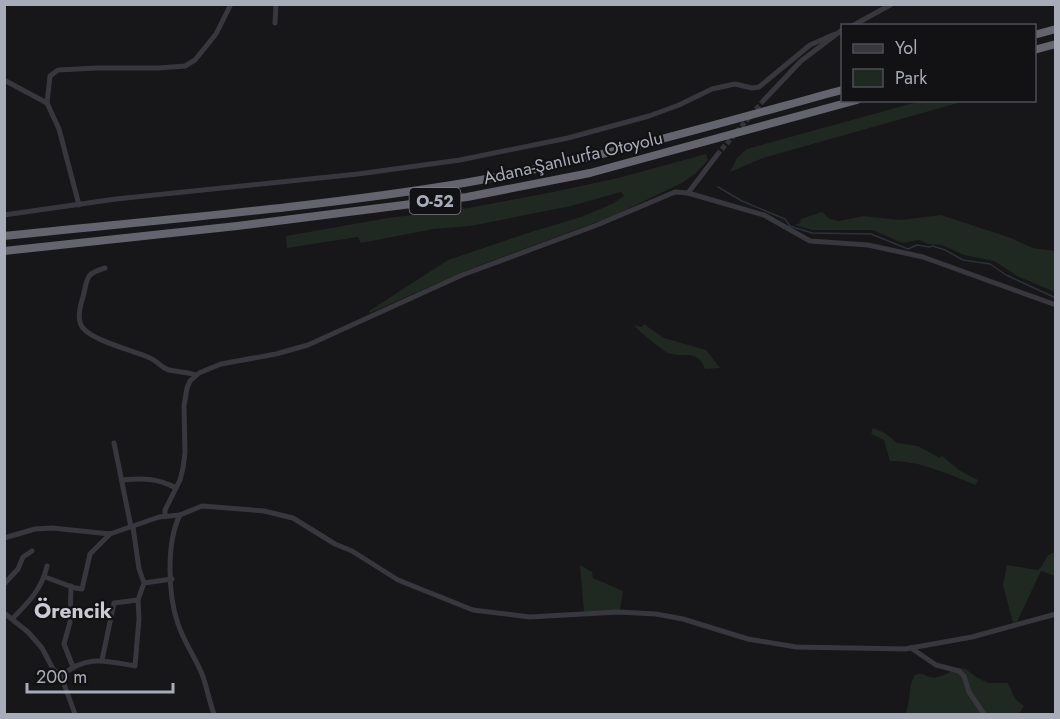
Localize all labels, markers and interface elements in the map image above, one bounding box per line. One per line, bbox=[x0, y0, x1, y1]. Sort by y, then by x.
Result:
legend bbox=[841, 24, 1036, 102]
text: Yol bbox=[895, 35, 917, 61]
text: Park bbox=[895, 65, 927, 91]
street label: Adana-Şanlıurfa Otoyolu bbox=[481, 125, 665, 191]
road number: O-52 bbox=[410, 188, 460, 214]
district label: Örencik bbox=[34, 596, 112, 626]
scale bar bbox=[27, 656, 172, 694]
text: 200 m bbox=[36, 664, 87, 690]

